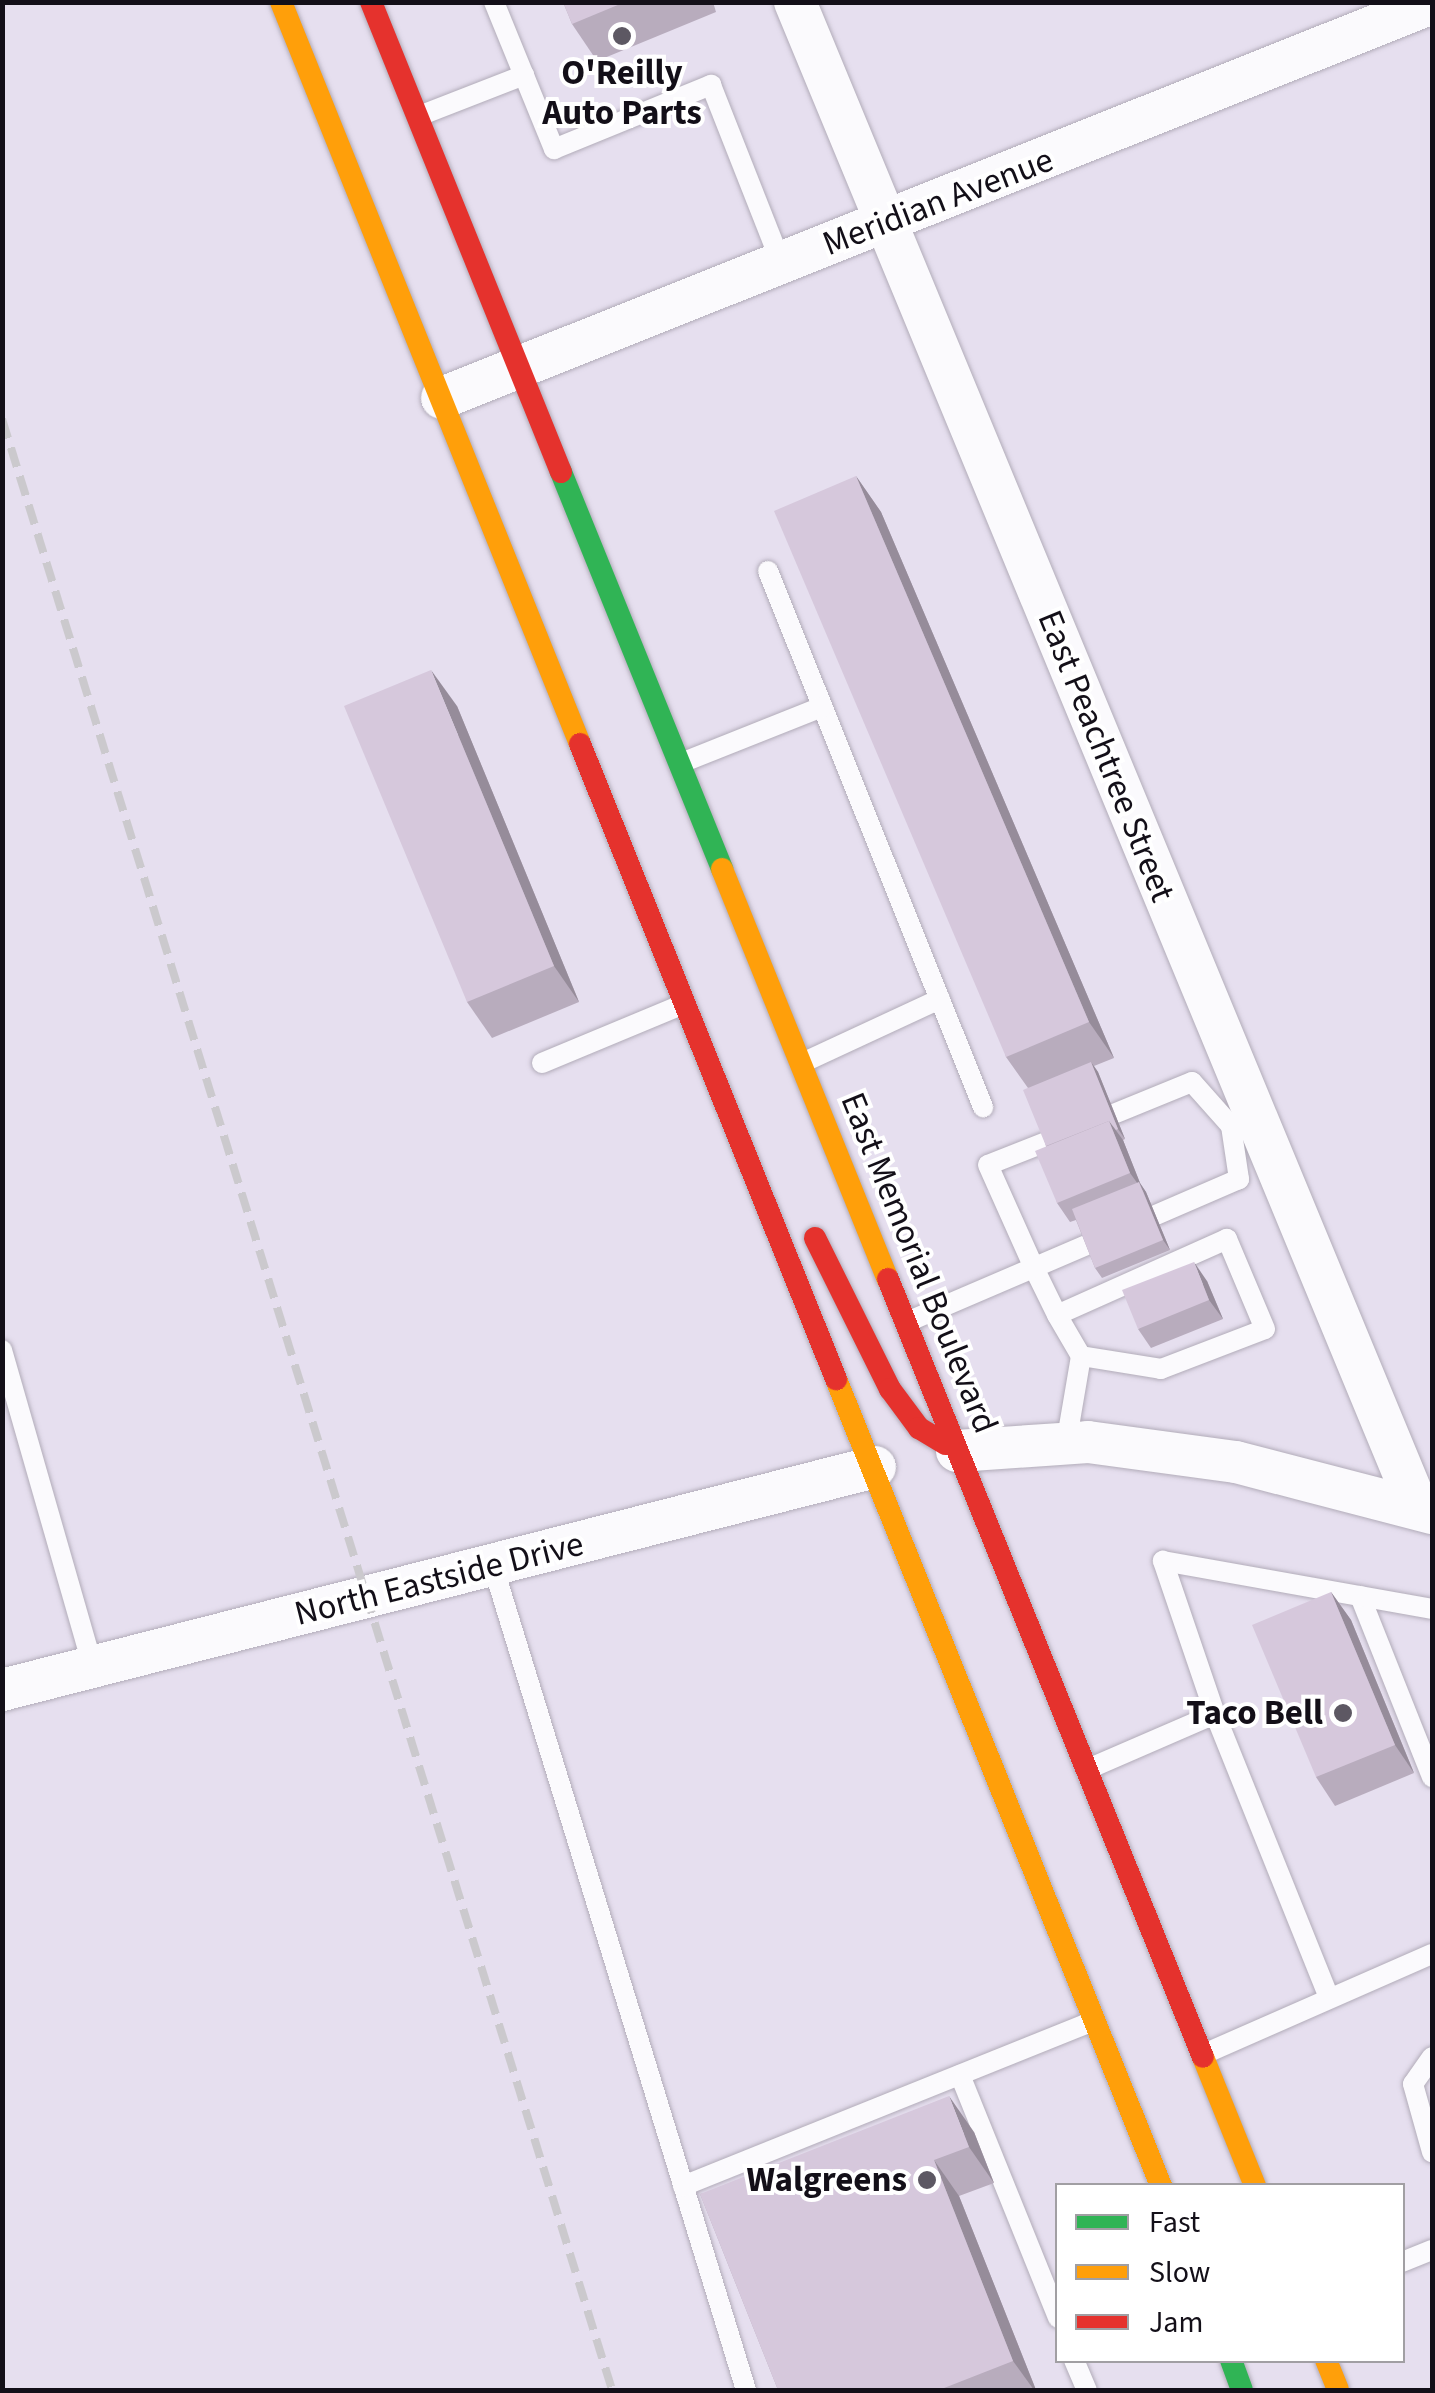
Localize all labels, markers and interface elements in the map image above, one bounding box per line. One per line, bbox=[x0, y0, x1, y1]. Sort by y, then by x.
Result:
marker: O'Reilly Auto Parts bbox=[611, 25, 633, 47]
place label: O'Reilly Auto Parts bbox=[542, 52, 702, 134]
street label: Meridian Avenue bbox=[817, 139, 1059, 265]
street label: East Peachtree Street bbox=[1028, 604, 1184, 908]
street label: East Memorial Boulevard bbox=[831, 1087, 1007, 1439]
street label: North Eastside Drive bbox=[290, 1523, 588, 1635]
place label: Taco Bell bbox=[1186, 1692, 1323, 1734]
marker: Taco Bell bbox=[1332, 1702, 1354, 1724]
place label: Walgreens bbox=[746, 2159, 907, 2201]
marker: Walgreens bbox=[916, 2169, 938, 2191]
legend bbox=[1055, 2183, 1405, 2363]
text: Fast bbox=[1149, 2201, 1200, 2244]
text: Slow bbox=[1149, 2251, 1210, 2294]
text: Jam bbox=[1149, 2301, 1203, 2344]

